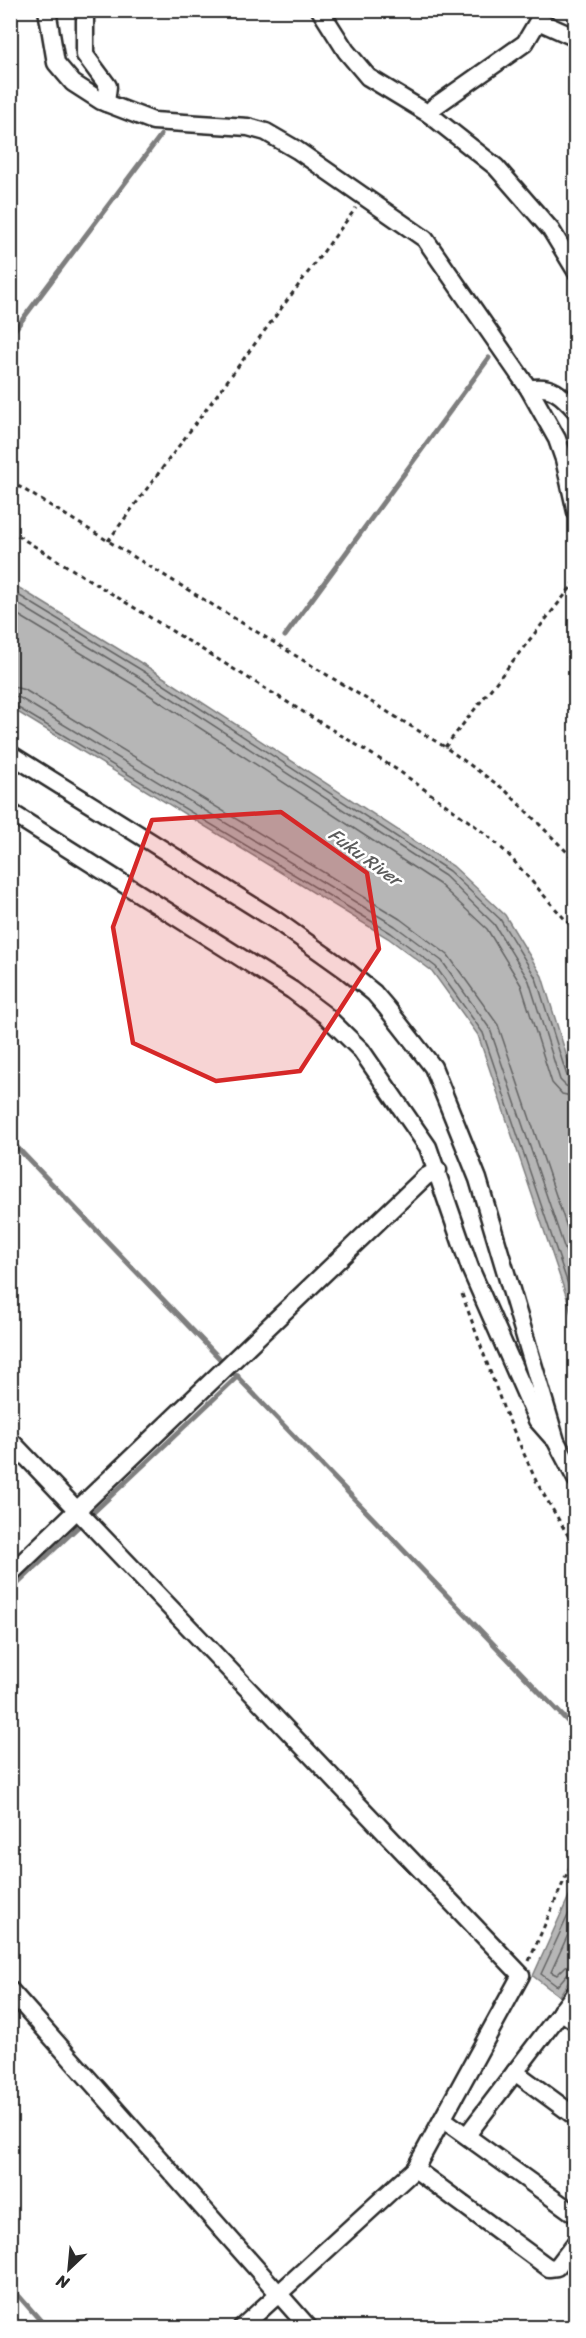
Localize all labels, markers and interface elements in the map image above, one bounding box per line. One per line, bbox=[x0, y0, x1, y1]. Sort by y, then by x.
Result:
water label: Fuku River bbox=[322, 819, 411, 897]
north arrow bbox=[39, 2239, 99, 2299]
text: N bbox=[50, 2266, 75, 2298]

